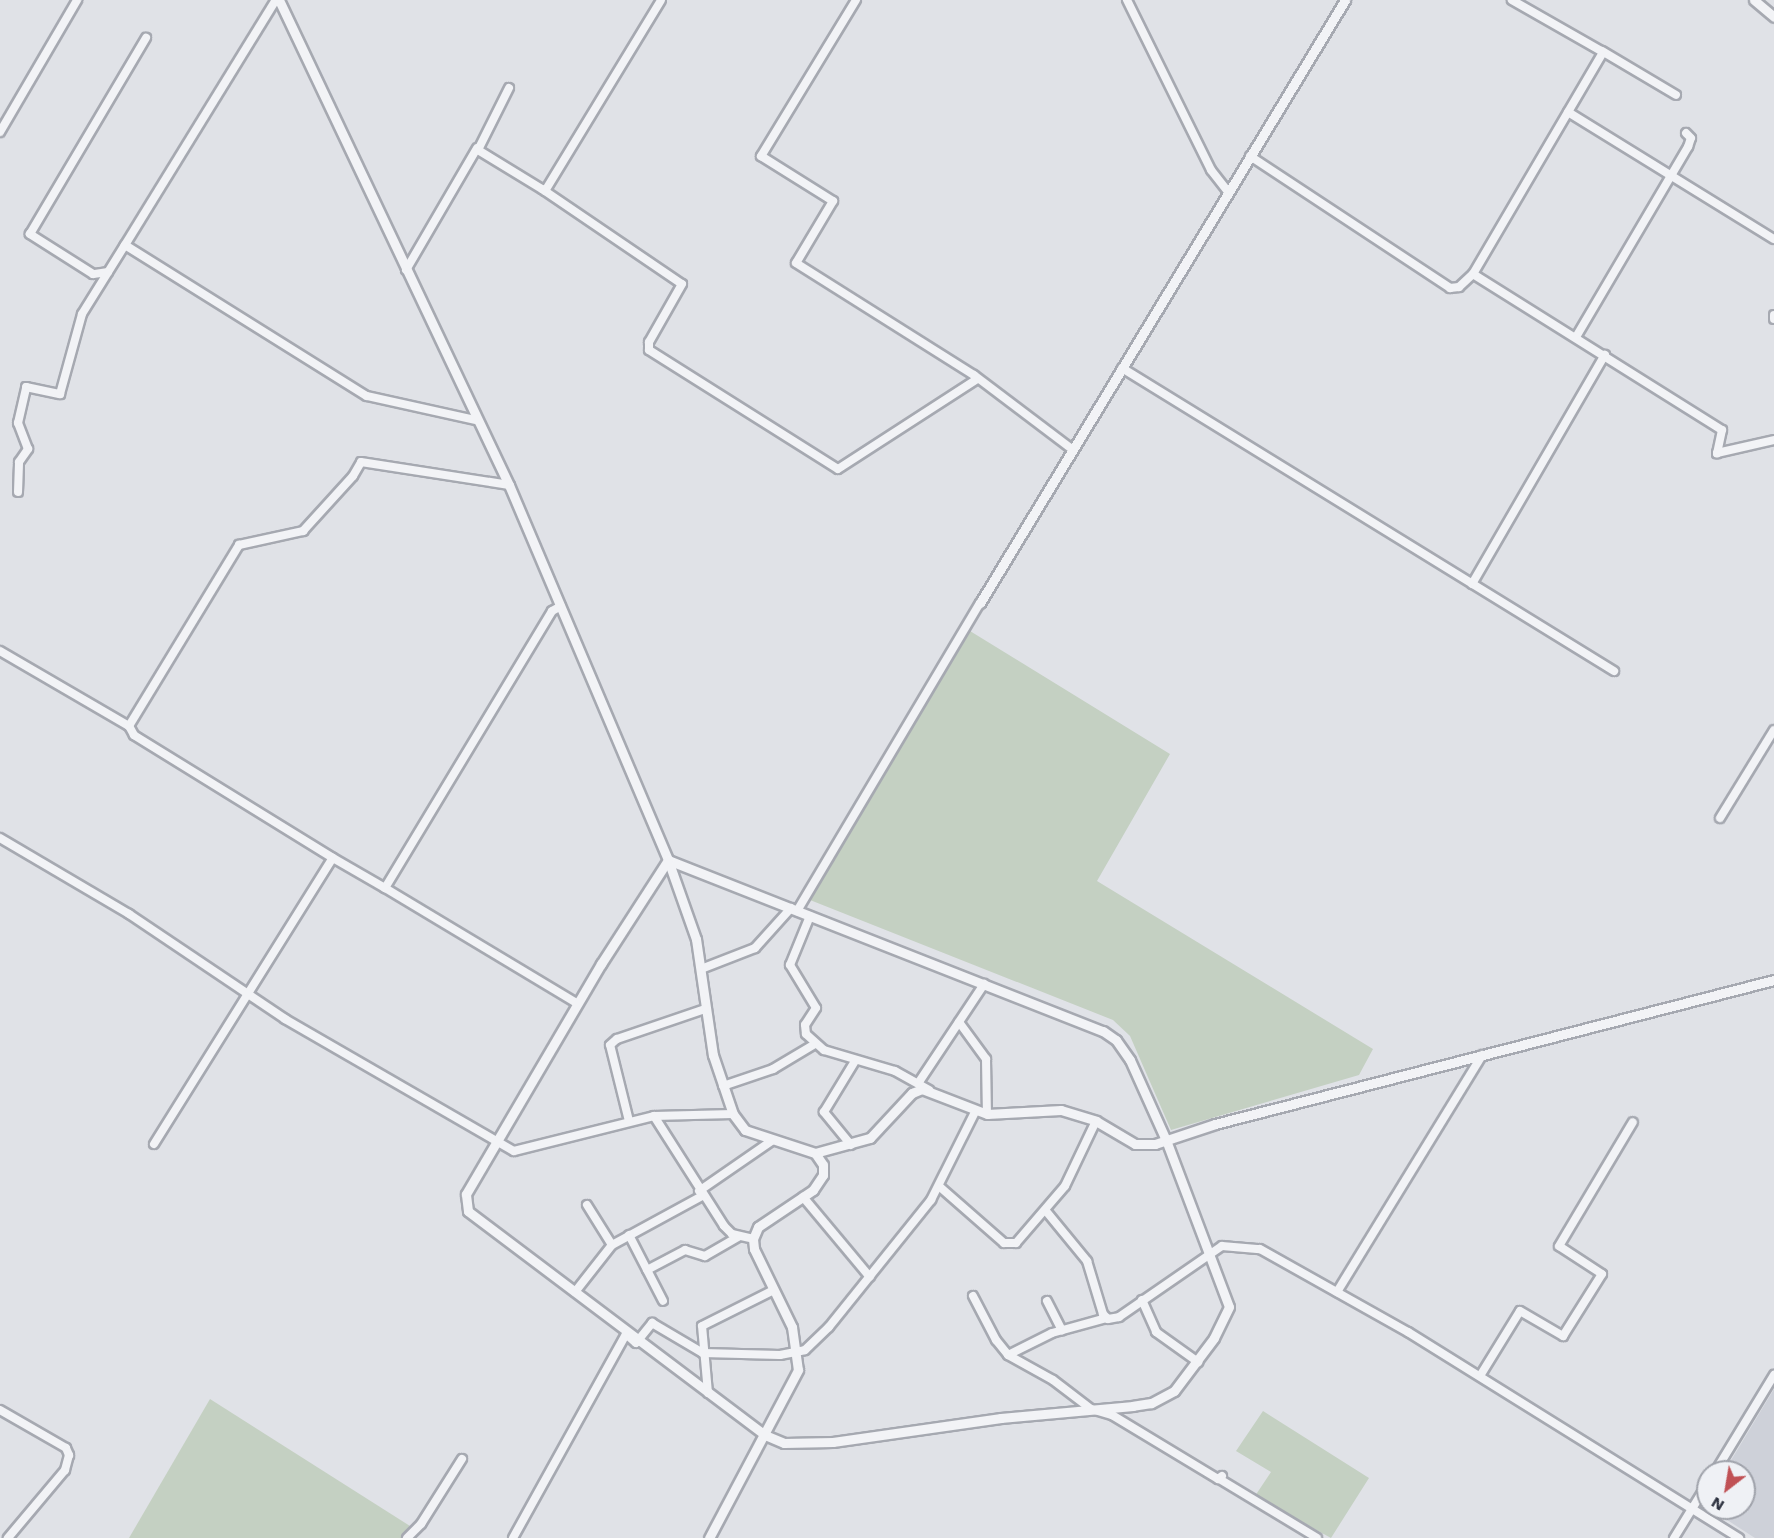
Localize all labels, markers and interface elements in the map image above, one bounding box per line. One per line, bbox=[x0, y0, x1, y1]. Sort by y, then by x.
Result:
north arrow bbox=[1696, 1460, 1756, 1520]
text: N bbox=[1708, 1493, 1727, 1515]

